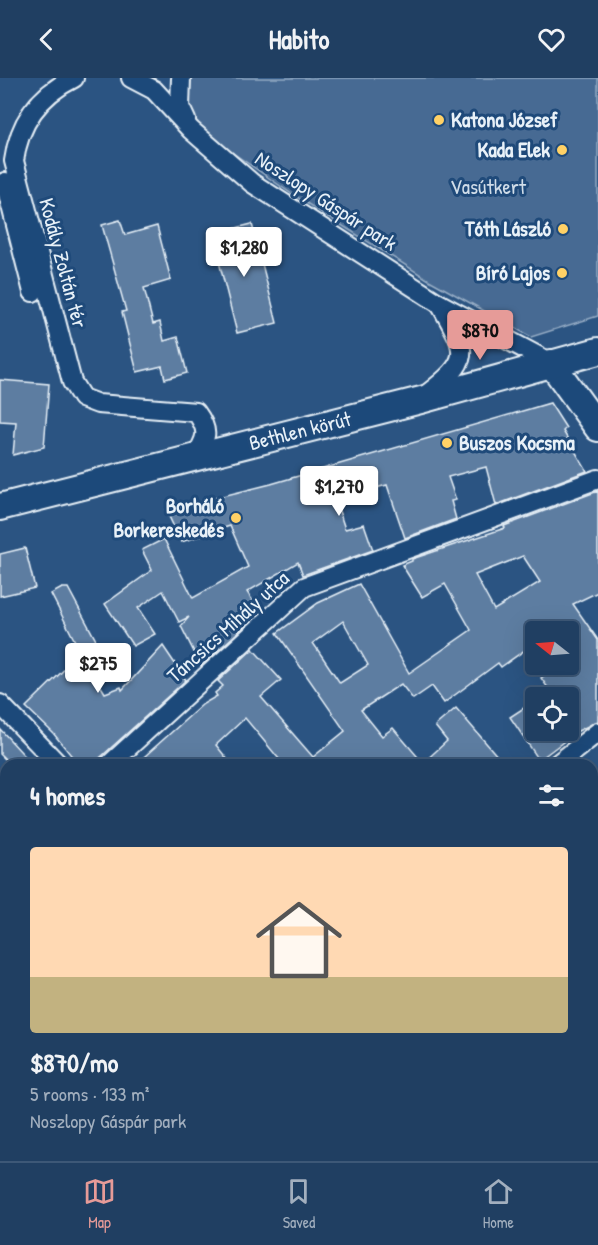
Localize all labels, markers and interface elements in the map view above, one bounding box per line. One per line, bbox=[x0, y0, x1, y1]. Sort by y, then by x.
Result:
text: Habito bbox=[269, 21, 329, 57]
icon: back bbox=[30, 23, 63, 56]
icon: heart bbox=[535, 23, 568, 56]
place label: Katona József bbox=[451, 105, 558, 134]
marker: Katona József bbox=[432, 113, 446, 127]
place label: Kada Elek bbox=[478, 135, 550, 164]
marker: Kada Elek bbox=[555, 143, 569, 157]
street label: Noszlopy Gáspár park bbox=[250, 144, 403, 258]
park label: Vasútkert bbox=[450, 172, 527, 201]
street label: Kodály Zoltán tér bbox=[32, 195, 95, 331]
place label: Tóth László bbox=[464, 214, 552, 243]
marker: Tóth László bbox=[556, 222, 570, 236]
pin: $1,280 bbox=[195, 227, 293, 278]
text: $1,280 bbox=[220, 233, 268, 260]
place label: Bíró Lajos bbox=[476, 258, 550, 287]
marker: Bíró Lajos bbox=[555, 266, 569, 280]
pin: $870 bbox=[444, 310, 516, 361]
text: $870 bbox=[461, 316, 499, 343]
street label: Bethlen körút bbox=[246, 404, 355, 457]
place label: Buszos Kocsma bbox=[459, 428, 575, 457]
marker: Buszos Kocsma bbox=[440, 436, 454, 450]
pin: $1,270 bbox=[290, 466, 388, 517]
text: $1,270 bbox=[314, 472, 364, 499]
place label: Borháló Borkereskedés bbox=[113, 491, 225, 544]
marker: Borháló Borkereskedés bbox=[229, 511, 243, 525]
street label: Táncsics Mihály utca bbox=[160, 564, 295, 689]
north arrow bbox=[525, 621, 579, 675]
map controls bbox=[525, 621, 579, 741]
pin: $275 bbox=[62, 643, 134, 694]
text: $275 bbox=[79, 649, 117, 676]
button: locate bbox=[525, 687, 579, 741]
text: 4 homes bbox=[30, 778, 105, 813]
icon: filters bbox=[535, 779, 568, 812]
icon: home bbox=[245, 886, 353, 994]
text: $870/mo bbox=[30, 1045, 118, 1080]
text: 5 rooms · 133 m² bbox=[30, 1080, 149, 1107]
text: Noszlopy Gáspár park bbox=[30, 1107, 186, 1134]
tab: Map bbox=[83, 1175, 116, 1233]
tab: Saved bbox=[282, 1175, 315, 1233]
tab: Home bbox=[482, 1175, 515, 1233]

